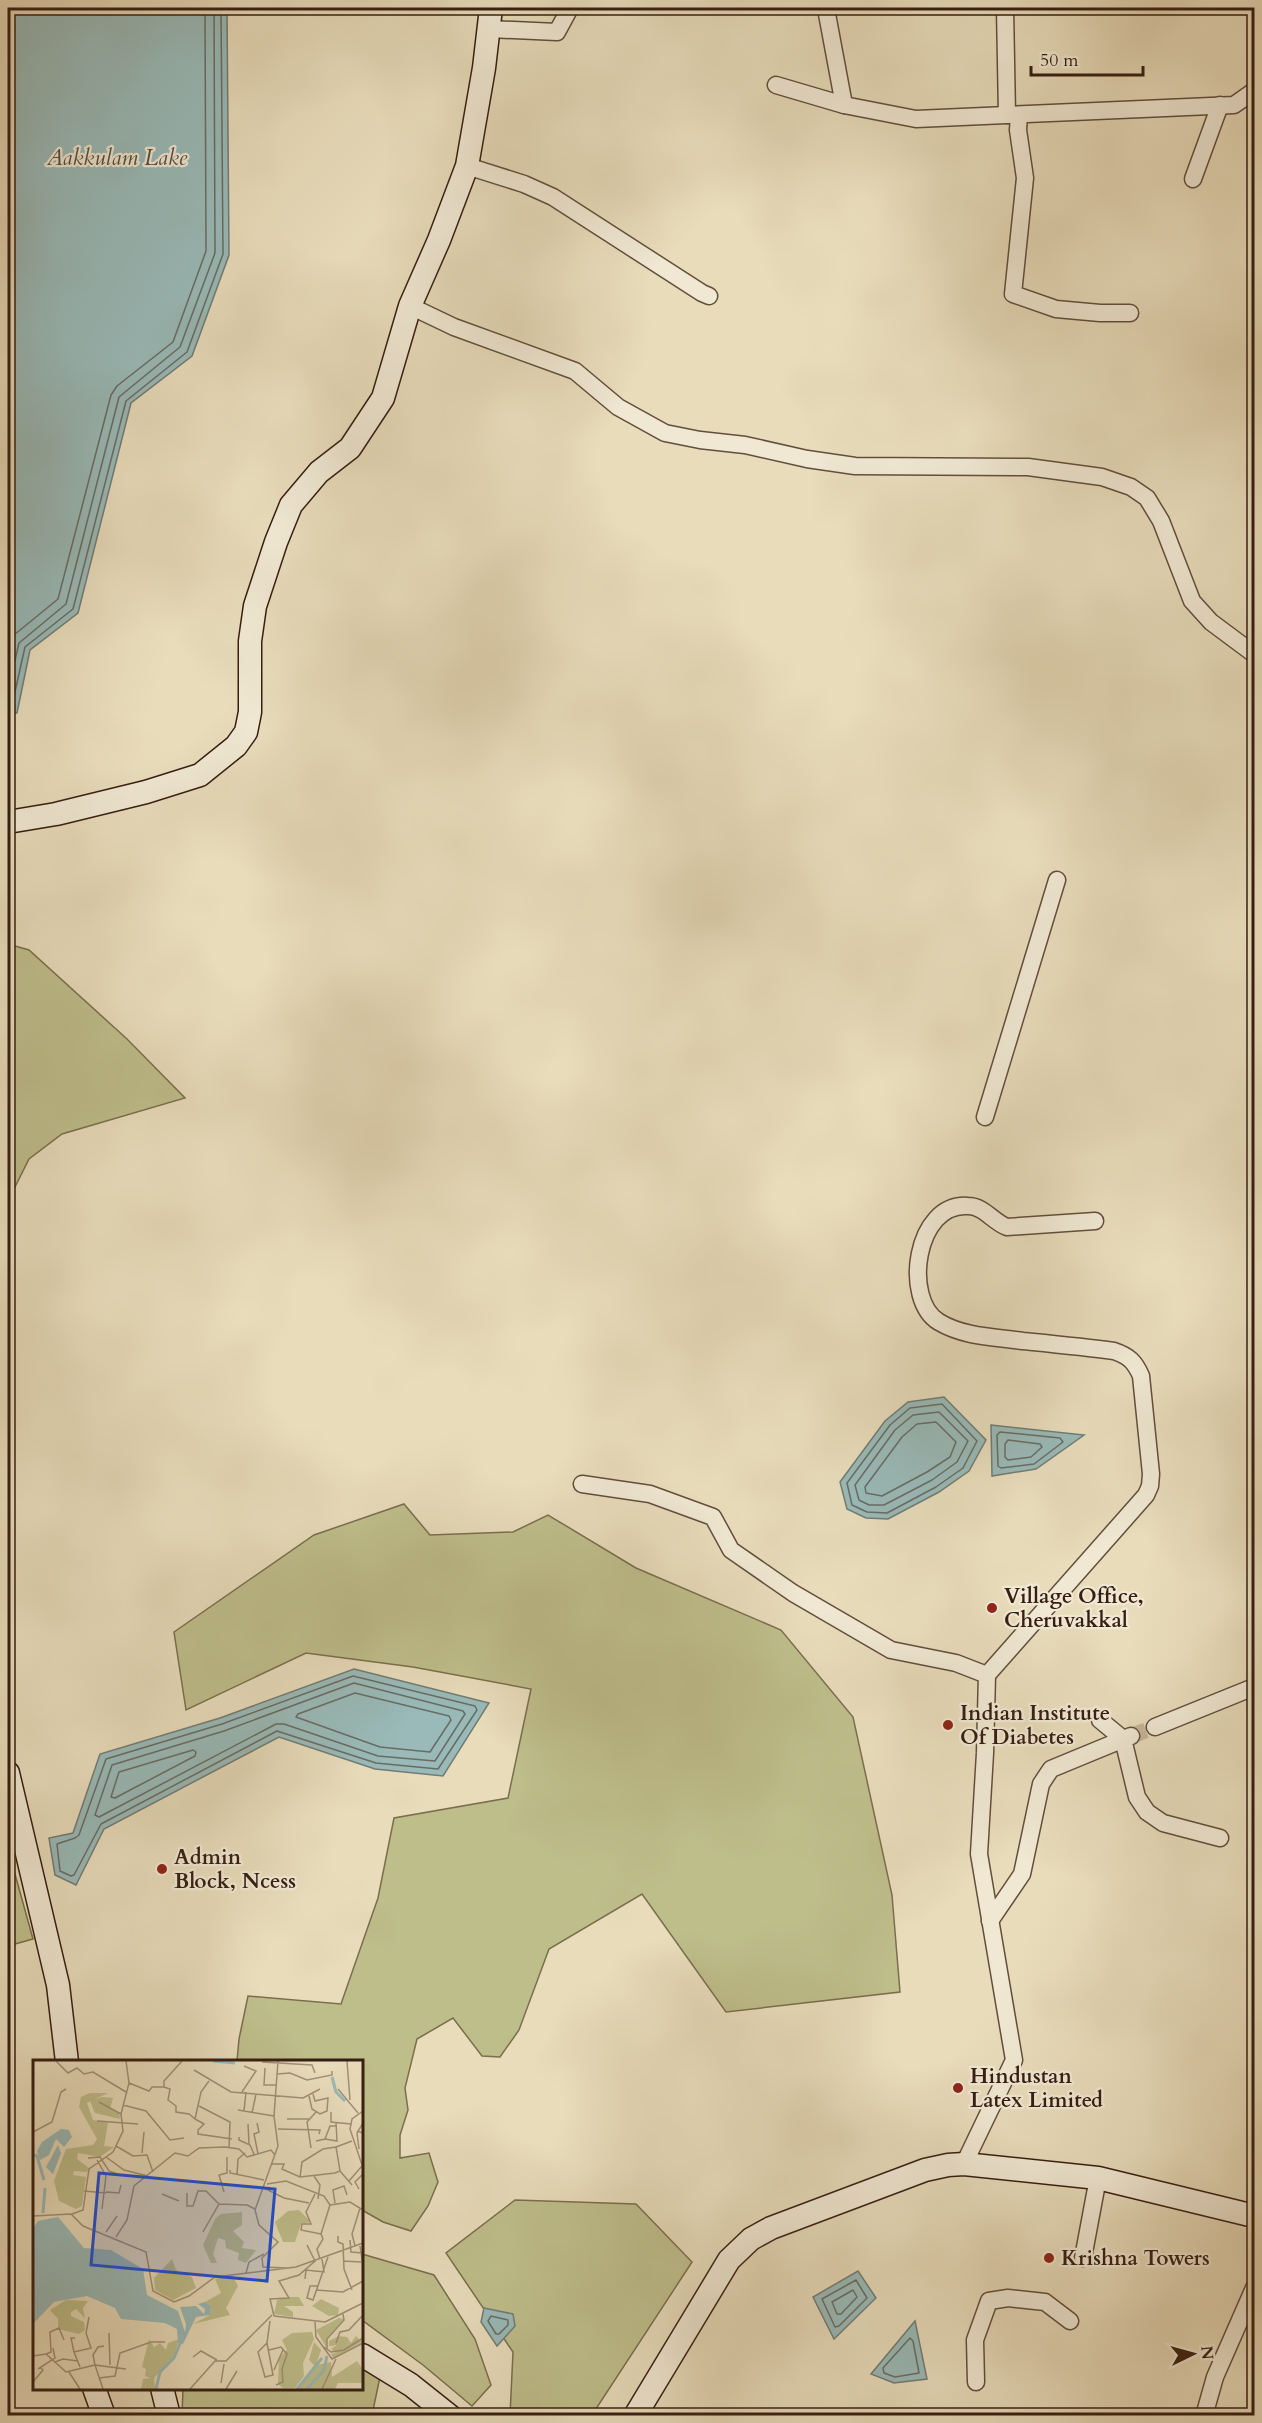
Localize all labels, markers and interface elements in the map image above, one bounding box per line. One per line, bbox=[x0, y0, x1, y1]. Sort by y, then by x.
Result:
scale bar bbox=[1031, 39, 1144, 77]
text: 50 m bbox=[1040, 48, 1079, 73]
water label: Aakkulam Lake bbox=[46, 143, 188, 173]
place label: Village Office, Cheruvakkal bbox=[1004, 1582, 1144, 1635]
marker: Village Office, Cheruvakkal bbox=[985, 1601, 999, 1615]
place label: Indian Institute Of Diabetes bbox=[960, 1699, 1110, 1752]
marker: Indian Institute Of Diabetes bbox=[941, 1718, 955, 1732]
place label: Admin Block, Ncess bbox=[174, 1843, 296, 1896]
marker: Admin Block, Ncess bbox=[155, 1862, 169, 1876]
inset map bbox=[33, 2060, 363, 2390]
place label: Hindustan Latex Limited bbox=[970, 2062, 1103, 2115]
marker: Hindustan Latex Limited bbox=[951, 2081, 965, 2095]
place label: Krishna Towers bbox=[1061, 2244, 1210, 2273]
marker: Krishna Towers bbox=[1042, 2251, 1056, 2265]
north arrow bbox=[1163, 2324, 1223, 2384]
text: N bbox=[1195, 2345, 1219, 2361]

